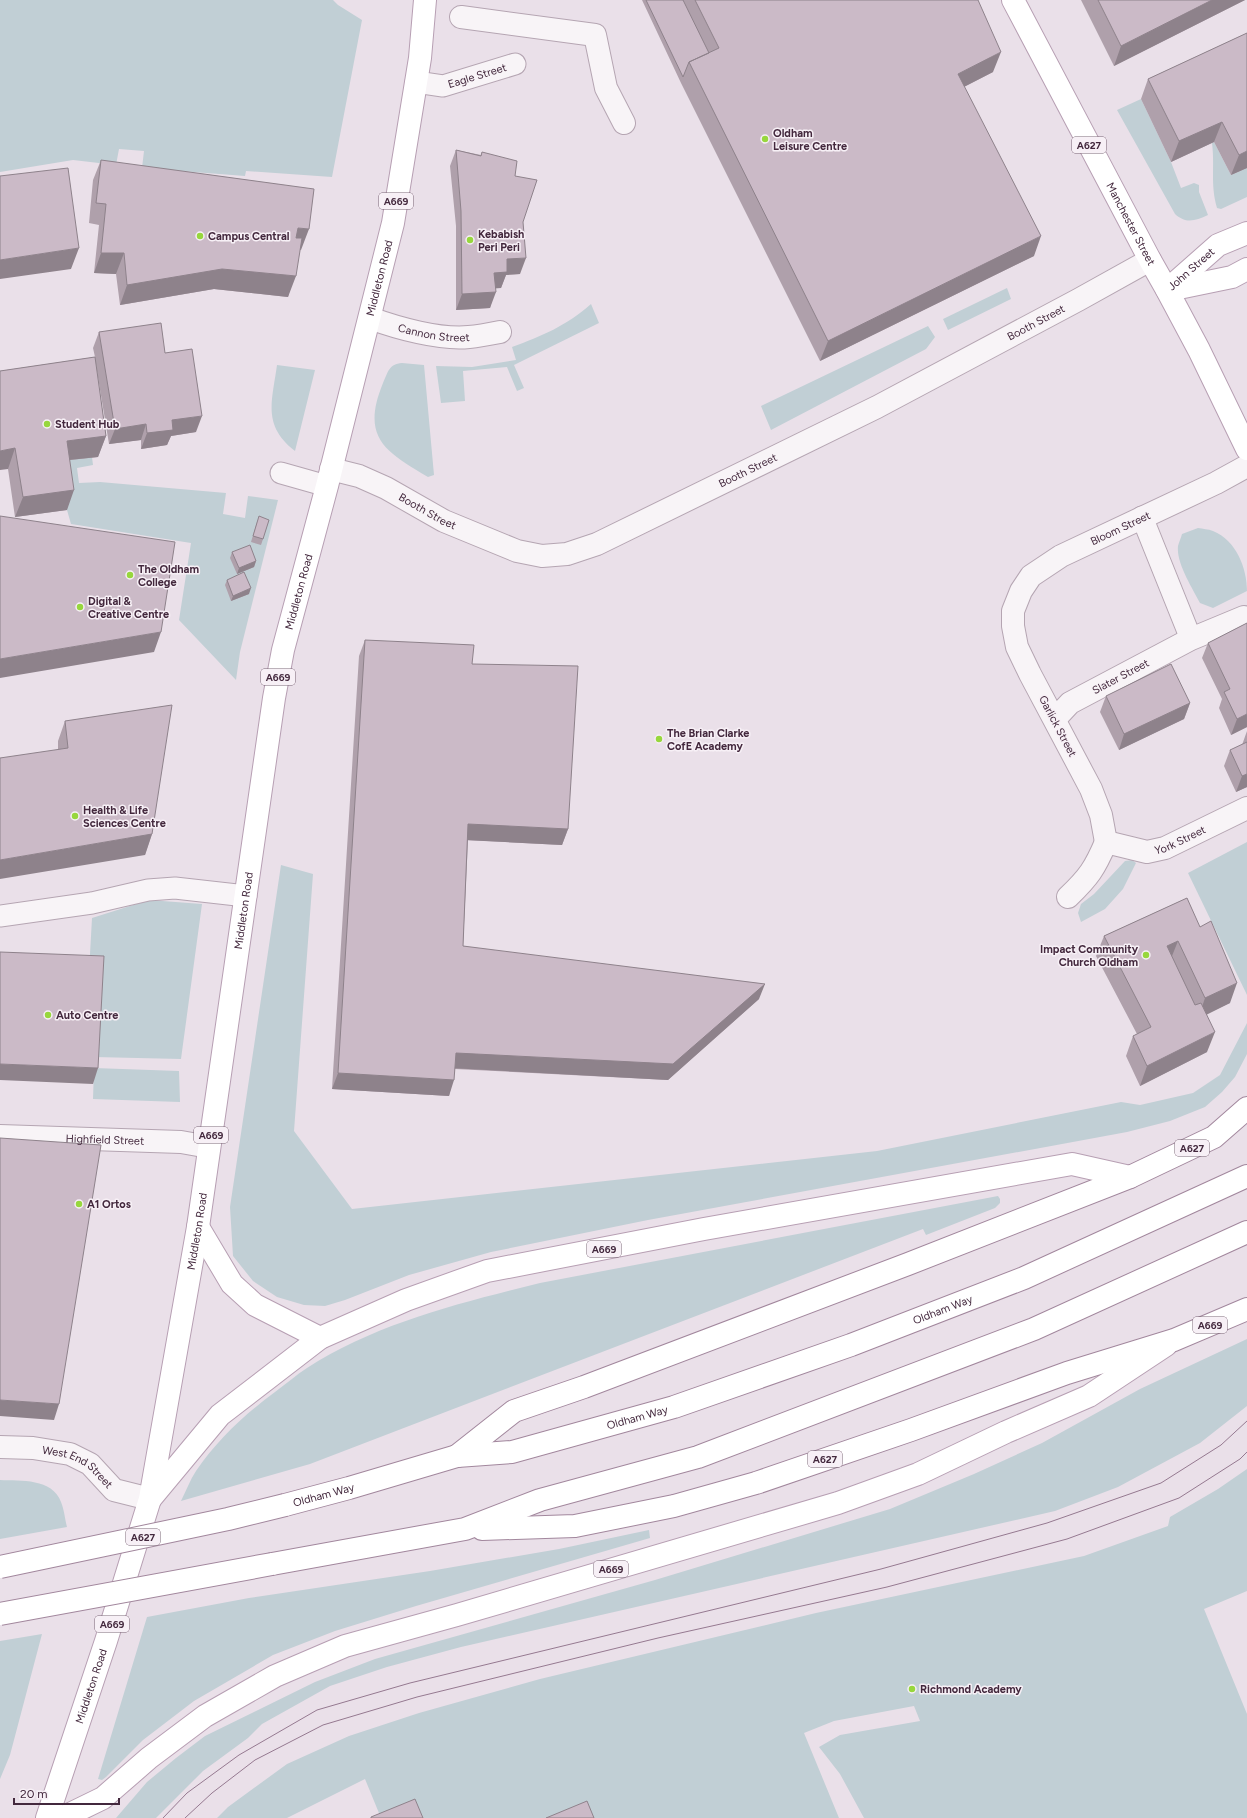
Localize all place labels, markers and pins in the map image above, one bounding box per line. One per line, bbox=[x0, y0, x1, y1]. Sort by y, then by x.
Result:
place label: Oldham Leisure Centre bbox=[773, 127, 847, 153]
marker: Oldham Leisure Centre bbox=[760, 134, 770, 144]
place label: Kebabish Peri Peri bbox=[478, 228, 524, 254]
place label: Campus Central bbox=[208, 230, 290, 243]
marker: Campus Central bbox=[195, 231, 205, 241]
marker: Kebabish Peri Peri bbox=[465, 235, 475, 245]
place label: Student Hub bbox=[55, 418, 120, 431]
marker: Student Hub bbox=[42, 419, 52, 429]
place label: The Oldham College bbox=[138, 563, 199, 589]
marker: The Oldham College bbox=[125, 570, 135, 580]
place label: Digital & Creative Centre bbox=[88, 595, 169, 621]
marker: Digital & Creative Centre bbox=[75, 602, 85, 612]
place label: The Brian Clarke CofE Academy bbox=[667, 727, 749, 753]
marker: The Brian Clarke CofE Academy bbox=[654, 734, 664, 744]
place label: Health & Life Sciences Centre bbox=[83, 804, 166, 830]
marker: Health & Life Sciences Centre bbox=[70, 811, 80, 821]
place label: Impact Community Church Oldham bbox=[1040, 943, 1139, 969]
marker: Impact Community Church Oldham bbox=[1141, 950, 1151, 960]
place label: Auto Centre bbox=[56, 1009, 118, 1022]
marker: Auto Centre bbox=[43, 1010, 53, 1020]
place label: A1 Ortos bbox=[87, 1198, 131, 1211]
marker: A1 Ortos bbox=[74, 1199, 84, 1209]
place label: Richmond Academy bbox=[920, 1683, 1022, 1696]
marker: Richmond Academy bbox=[907, 1684, 917, 1694]

